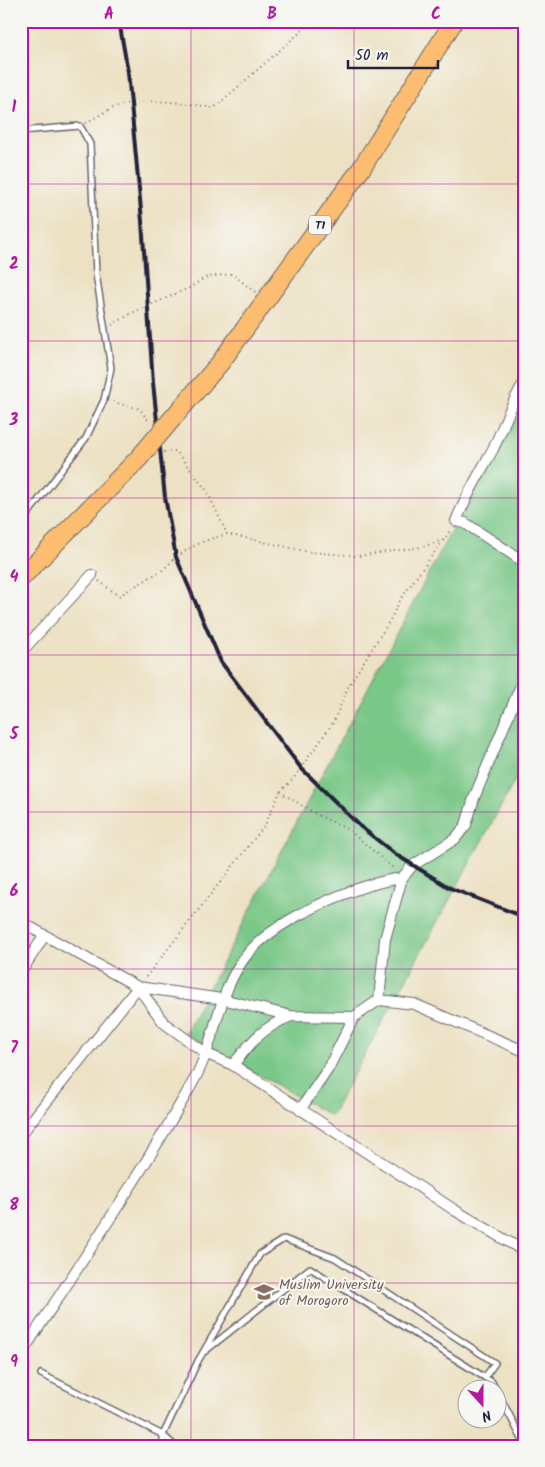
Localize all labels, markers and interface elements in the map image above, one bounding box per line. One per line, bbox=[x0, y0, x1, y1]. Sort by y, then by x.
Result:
text: A bbox=[104, 2, 114, 27]
text: B bbox=[267, 2, 277, 27]
text: C bbox=[431, 2, 441, 27]
scale bar bbox=[348, 38, 438, 70]
text: 50 m bbox=[355, 44, 389, 68]
text: 1 bbox=[12, 95, 17, 120]
road number: T1 bbox=[309, 216, 331, 234]
text: 2 bbox=[9, 252, 19, 277]
text: 3 bbox=[9, 408, 19, 433]
text: 4 bbox=[10, 565, 19, 590]
text: 5 bbox=[9, 722, 20, 747]
text: 6 bbox=[10, 879, 19, 904]
text: 7 bbox=[10, 1036, 18, 1061]
text: 8 bbox=[9, 1193, 19, 1218]
place label: Muslim University of Morogoro bbox=[279, 1274, 384, 1312]
school or university icon: Muslim University of Morogoro bbox=[253, 1281, 275, 1303]
text: 9 bbox=[10, 1350, 18, 1375]
north arrow bbox=[458, 1380, 508, 1430]
text: N bbox=[478, 1403, 494, 1427]

